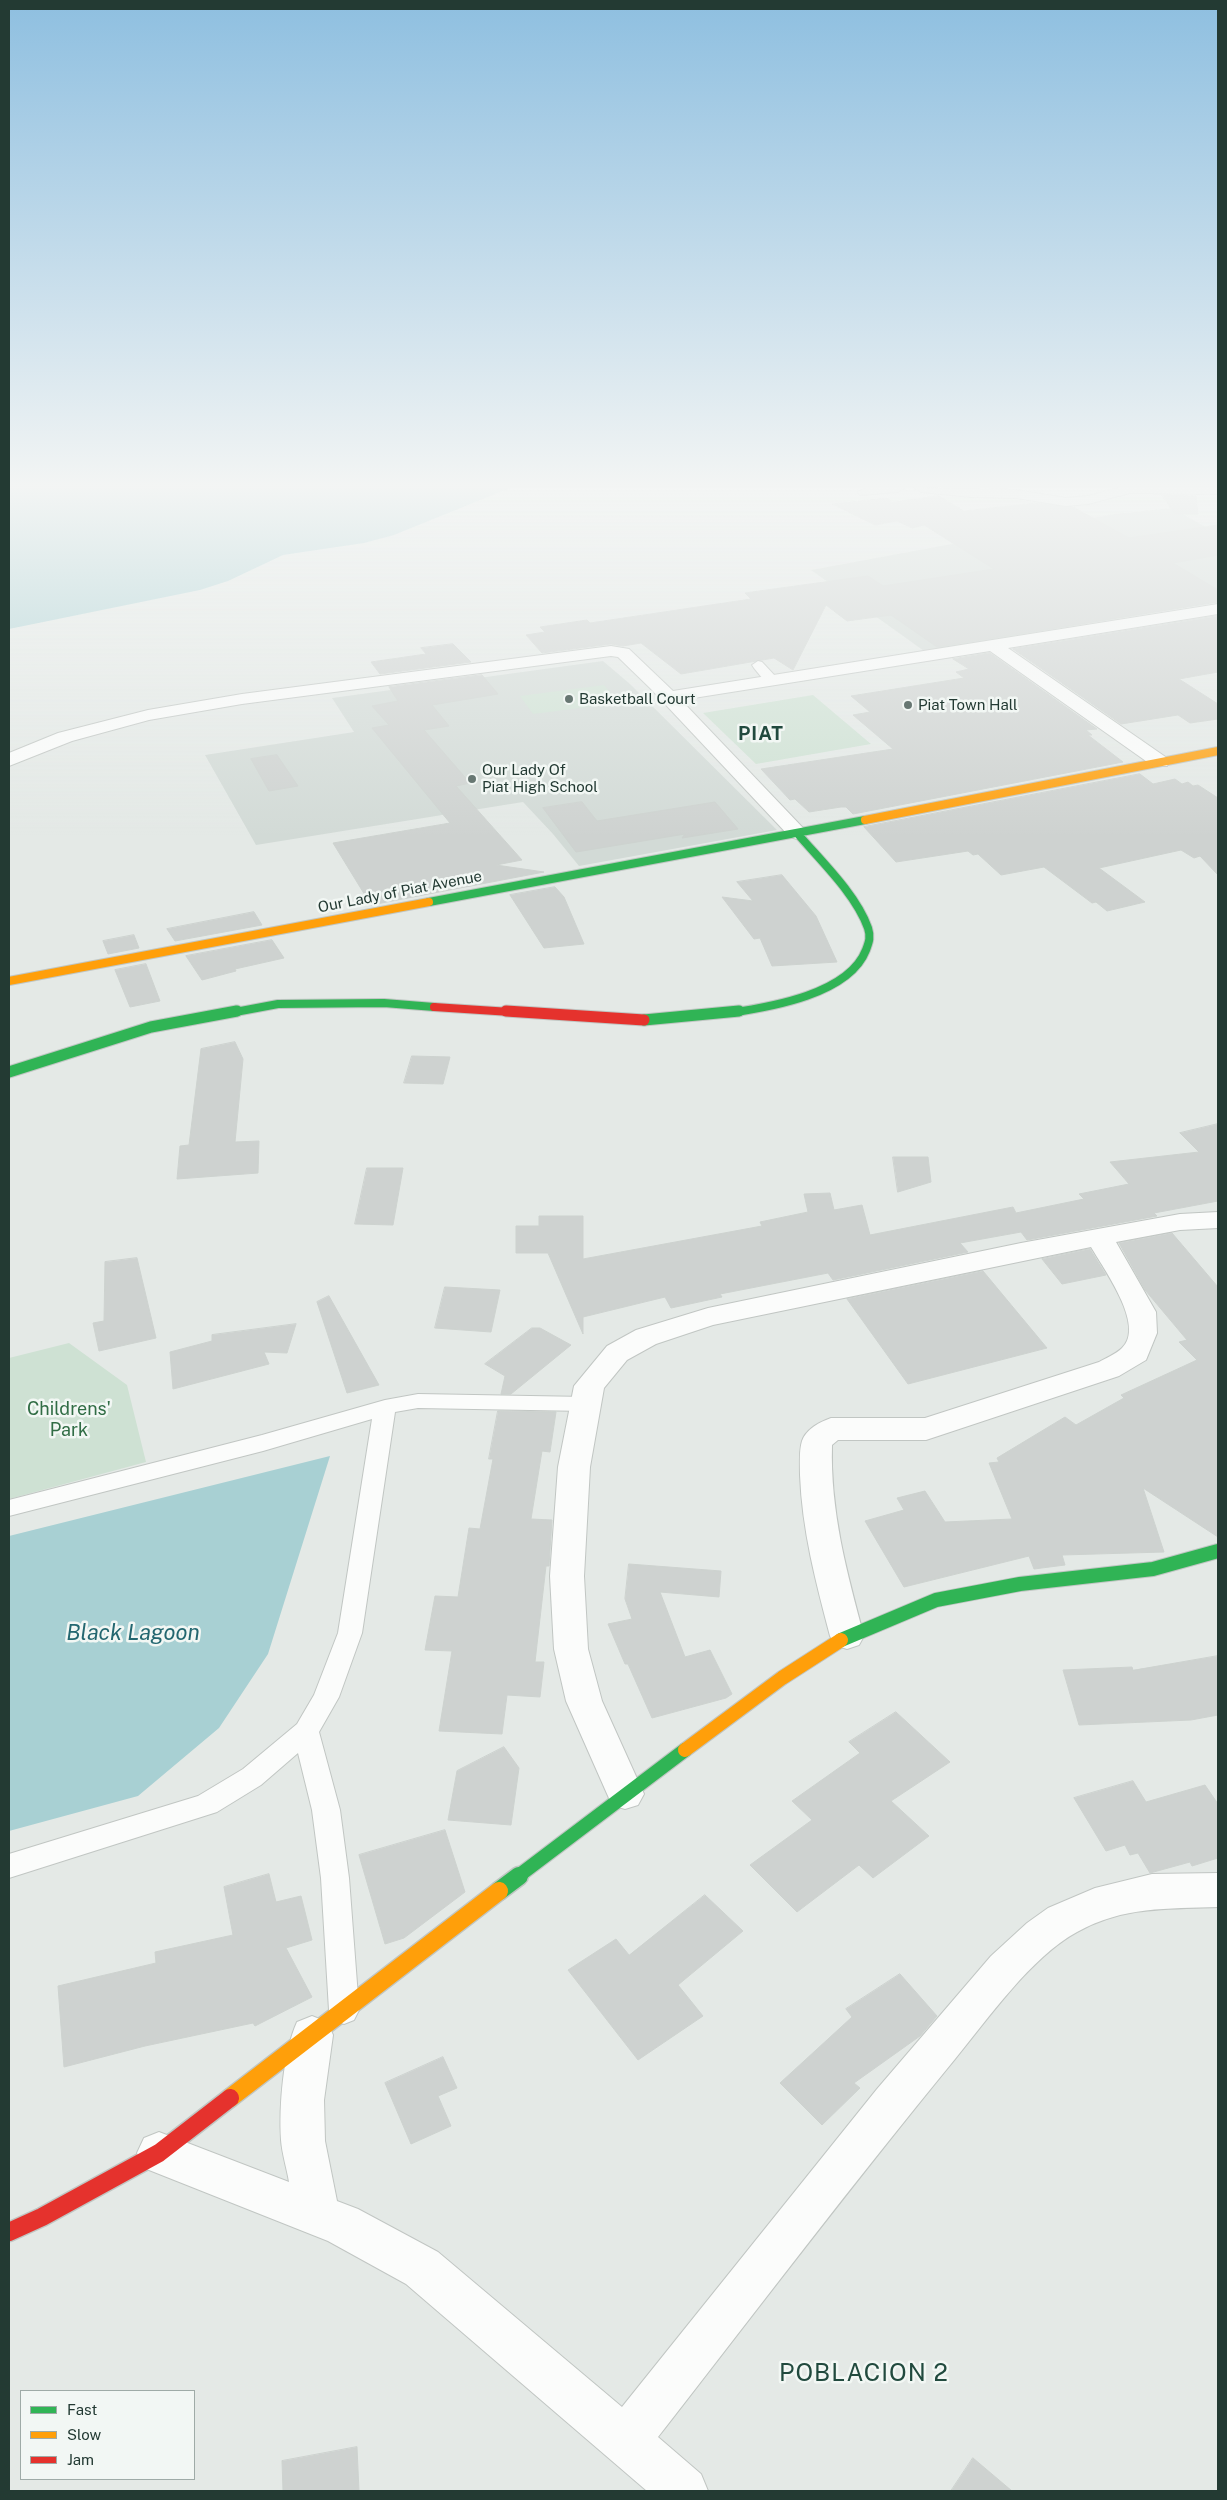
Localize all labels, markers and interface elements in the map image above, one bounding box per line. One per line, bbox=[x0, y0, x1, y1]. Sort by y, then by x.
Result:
place label: Basketball Court bbox=[579, 690, 696, 708]
marker: Basketball Court bbox=[563, 693, 575, 705]
place label: Piat Town Hall bbox=[918, 696, 1018, 714]
marker: Piat Town Hall bbox=[902, 699, 914, 711]
district label: PIAT bbox=[737, 723, 785, 745]
place label: Our Lady Of Piat High School bbox=[482, 761, 598, 796]
marker: Our Lady Of Piat High School bbox=[466, 773, 478, 785]
street label: Our Lady of Piat Avenue bbox=[316, 867, 484, 917]
park label: Childrens' Park bbox=[27, 1398, 111, 1440]
water label: Black Lagoon bbox=[66, 1620, 200, 1646]
district label: POBLACION 2 bbox=[778, 2360, 950, 2388]
legend bbox=[20, 2390, 195, 2480]
text: Fast bbox=[67, 2401, 97, 2418]
text: Slow bbox=[67, 2426, 101, 2443]
text: Jam bbox=[67, 2451, 94, 2468]

